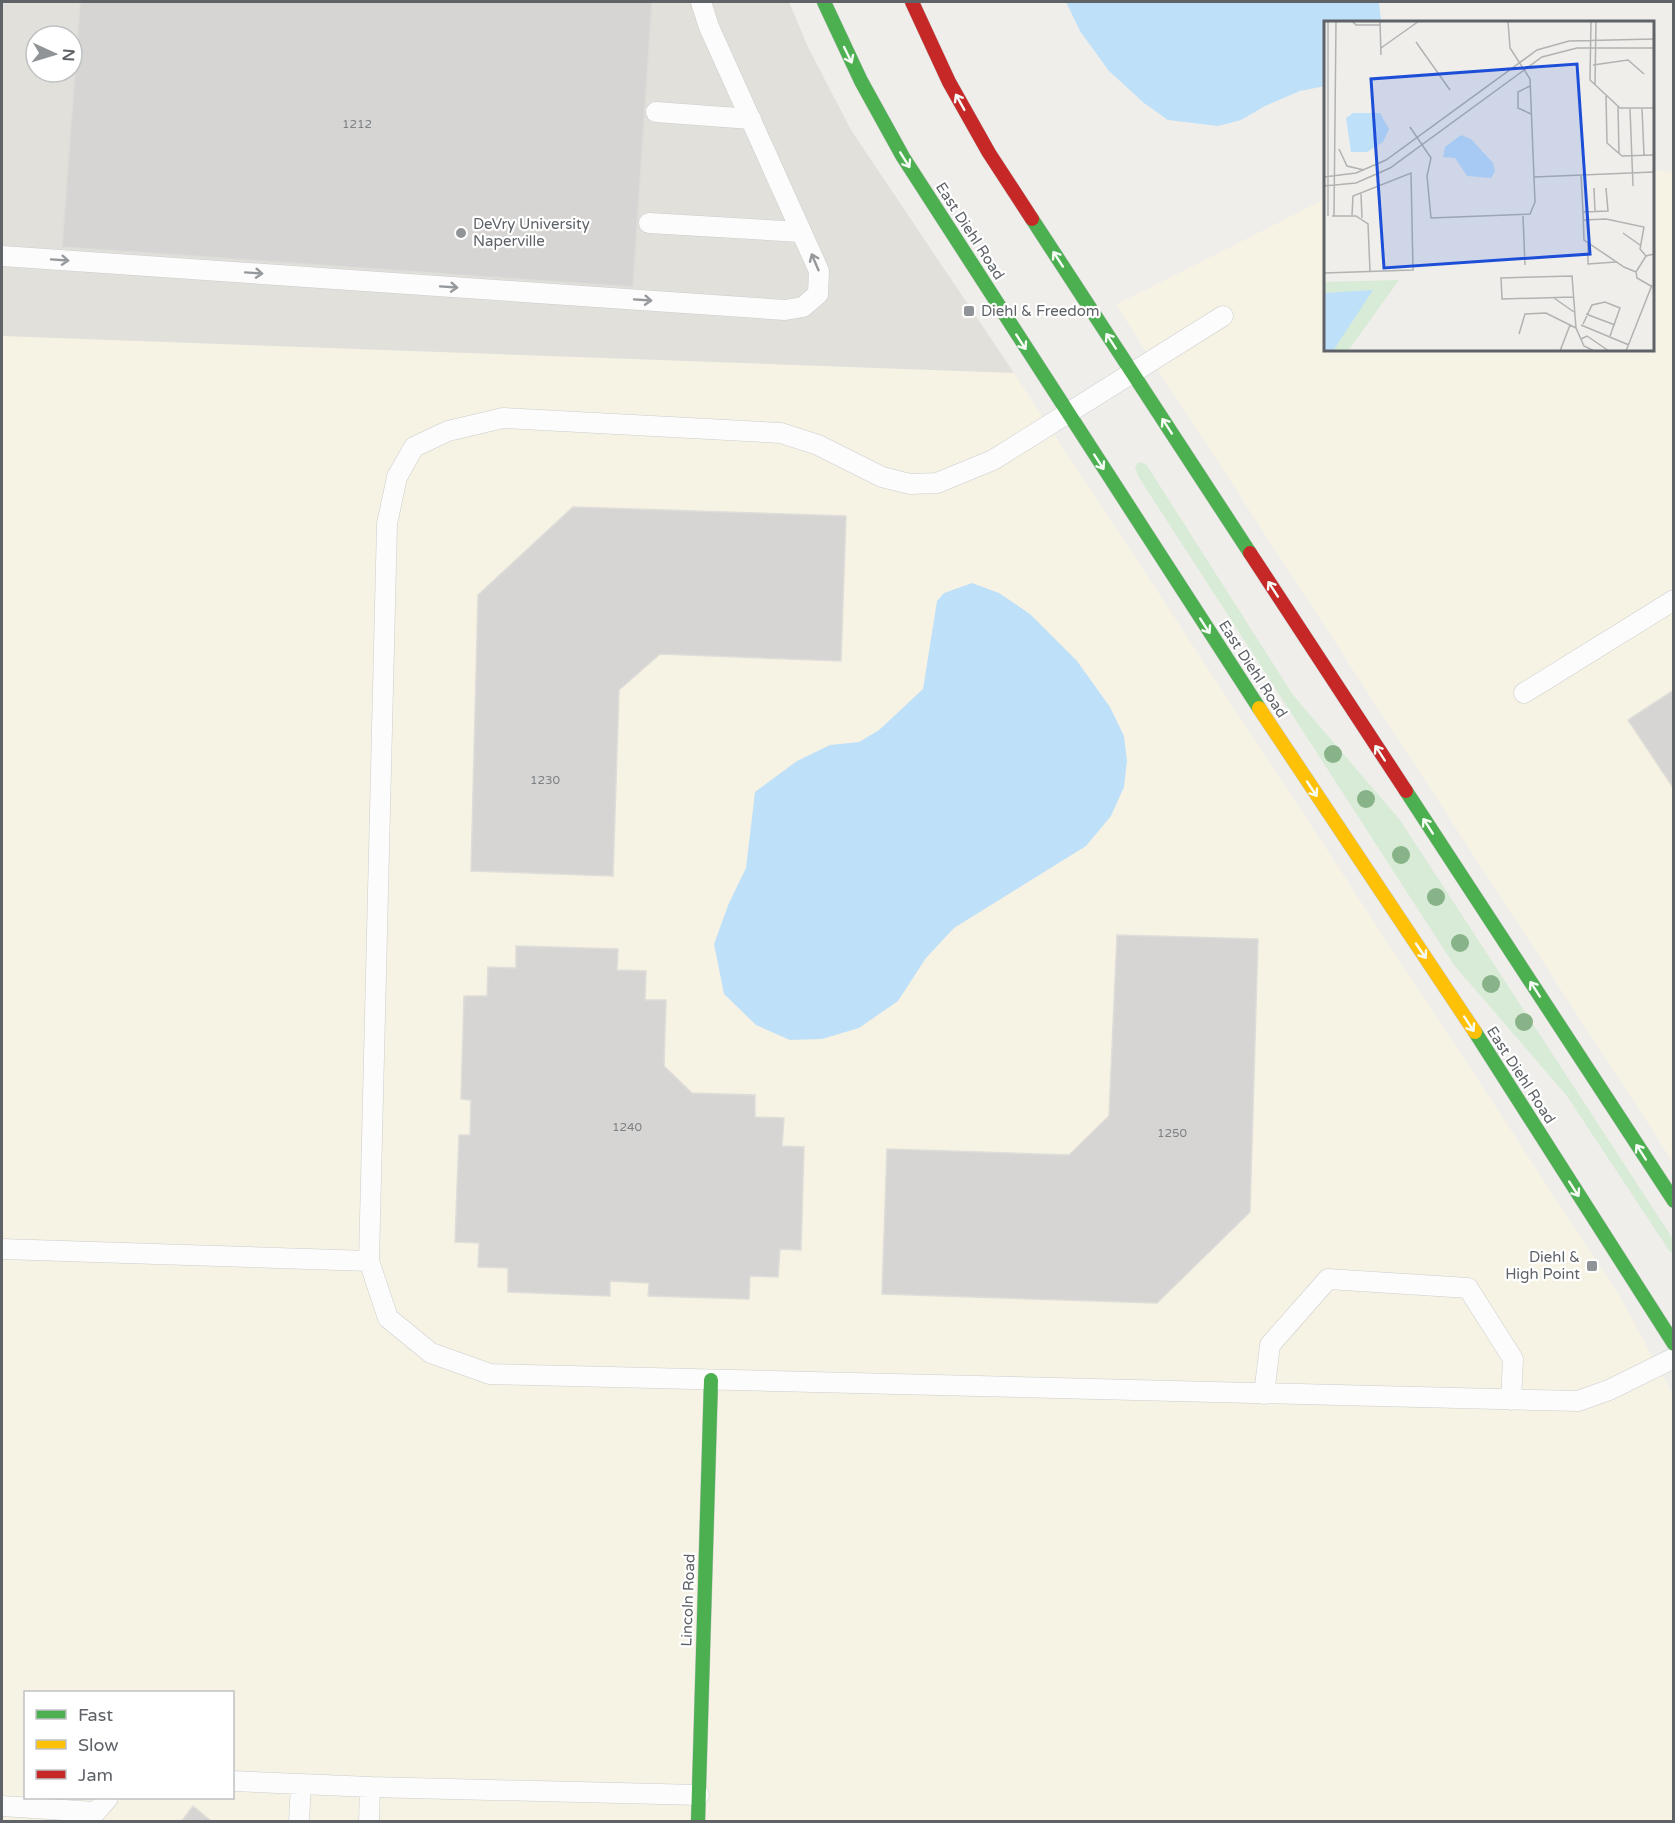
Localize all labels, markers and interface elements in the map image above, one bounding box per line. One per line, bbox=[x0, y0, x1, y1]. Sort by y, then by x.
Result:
inset map bbox=[1324, 21, 1654, 351]
north arrow bbox=[24, 24, 84, 84]
one-way arrow bbox=[842, 46, 854, 63]
text: N bbox=[58, 48, 78, 62]
one-way arrow bbox=[954, 93, 965, 111]
house number: 1212 bbox=[342, 117, 372, 131]
one-way arrow bbox=[899, 151, 911, 168]
street label: East Diehl Road bbox=[932, 179, 1008, 283]
place label: DeVry University Naperville bbox=[473, 215, 590, 250]
marker: DeVry University Naperville bbox=[454, 226, 468, 240]
one-way arrow bbox=[1051, 251, 1063, 268]
one-way arrow bbox=[809, 253, 820, 272]
one-way arrow bbox=[49, 254, 69, 265]
one-way arrow bbox=[244, 268, 264, 279]
one-way arrow bbox=[438, 281, 458, 292]
one-way arrow bbox=[633, 295, 653, 306]
place label: Diehl & Freedom bbox=[981, 302, 1100, 320]
marker: Diehl & Freedom bbox=[962, 304, 976, 318]
one-way arrow bbox=[1104, 332, 1117, 349]
one-way arrow bbox=[1015, 333, 1028, 350]
one-way arrow bbox=[1160, 418, 1172, 435]
one-way arrow bbox=[1094, 453, 1106, 470]
one-way arrow bbox=[1267, 582, 1279, 598]
one-way arrow bbox=[1200, 617, 1212, 634]
street label: East Diehl Road bbox=[1215, 617, 1291, 721]
one-way arrow bbox=[1373, 745, 1385, 762]
house number: 1230 bbox=[530, 773, 561, 787]
one-way arrow bbox=[1306, 780, 1318, 797]
one-way arrow bbox=[1421, 818, 1433, 835]
one-way arrow bbox=[1415, 942, 1427, 958]
one-way arrow bbox=[1528, 981, 1540, 998]
one-way arrow bbox=[1463, 1016, 1476, 1033]
street label: East Diehl Road bbox=[1483, 1023, 1559, 1127]
house number: 1240 bbox=[612, 1120, 643, 1134]
house number: 1250 bbox=[1157, 1126, 1188, 1140]
one-way arrow bbox=[1635, 1144, 1647, 1161]
one-way arrow bbox=[1569, 1180, 1581, 1197]
place label: Diehl & High Point bbox=[1505, 1248, 1580, 1283]
marker: Diehl & High Point bbox=[1585, 1259, 1599, 1273]
street label: Lincoln Road bbox=[677, 1553, 699, 1647]
legend bbox=[24, 1691, 234, 1799]
text: Fast bbox=[78, 1704, 113, 1726]
text: Slow bbox=[78, 1734, 119, 1756]
text: Jam bbox=[78, 1764, 113, 1786]

